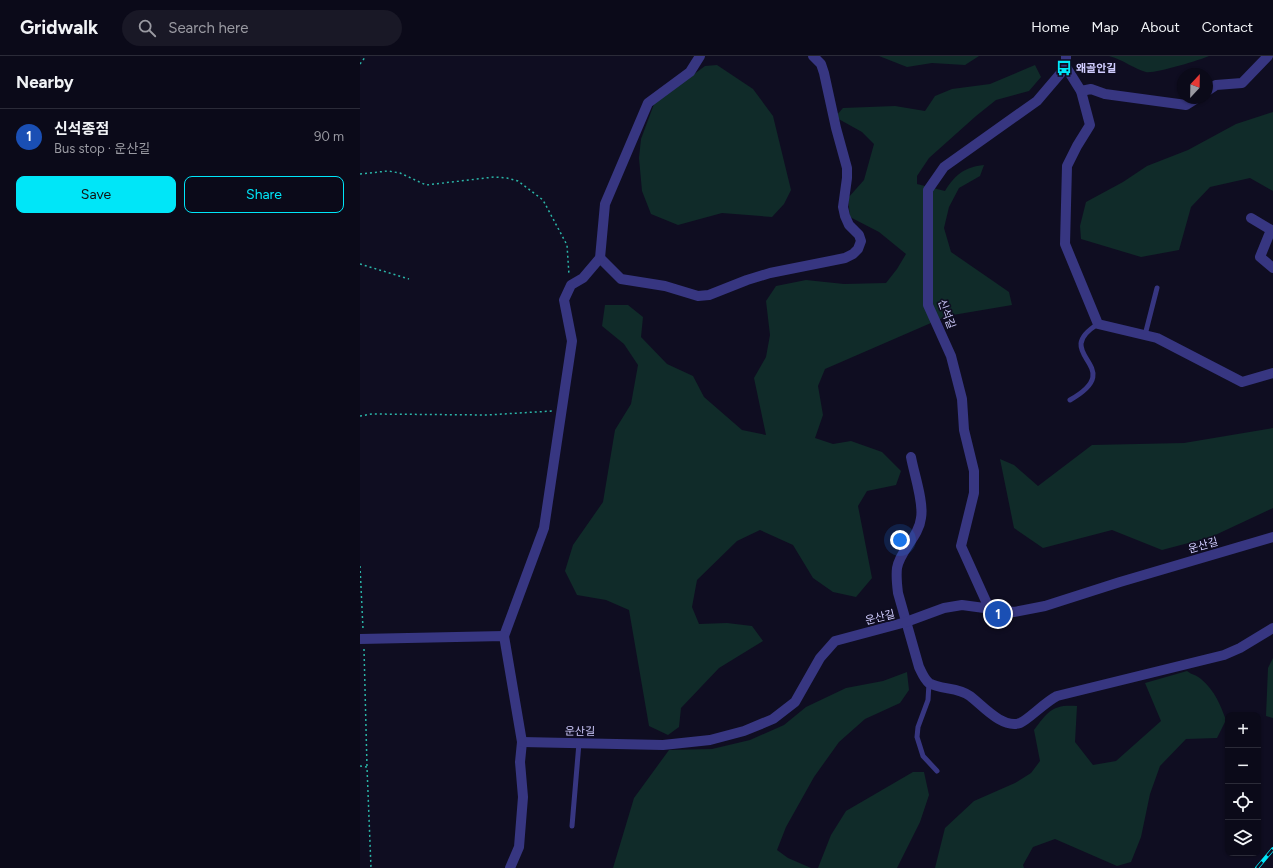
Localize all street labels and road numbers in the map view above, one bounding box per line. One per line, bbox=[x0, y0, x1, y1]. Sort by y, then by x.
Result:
street label: 신석길 bbox=[935, 298, 958, 331]
street label: 운산길 bbox=[1187, 535, 1220, 556]
street label: 운산길 bbox=[864, 608, 896, 627]
street label: 운산길 bbox=[565, 725, 595, 738]

